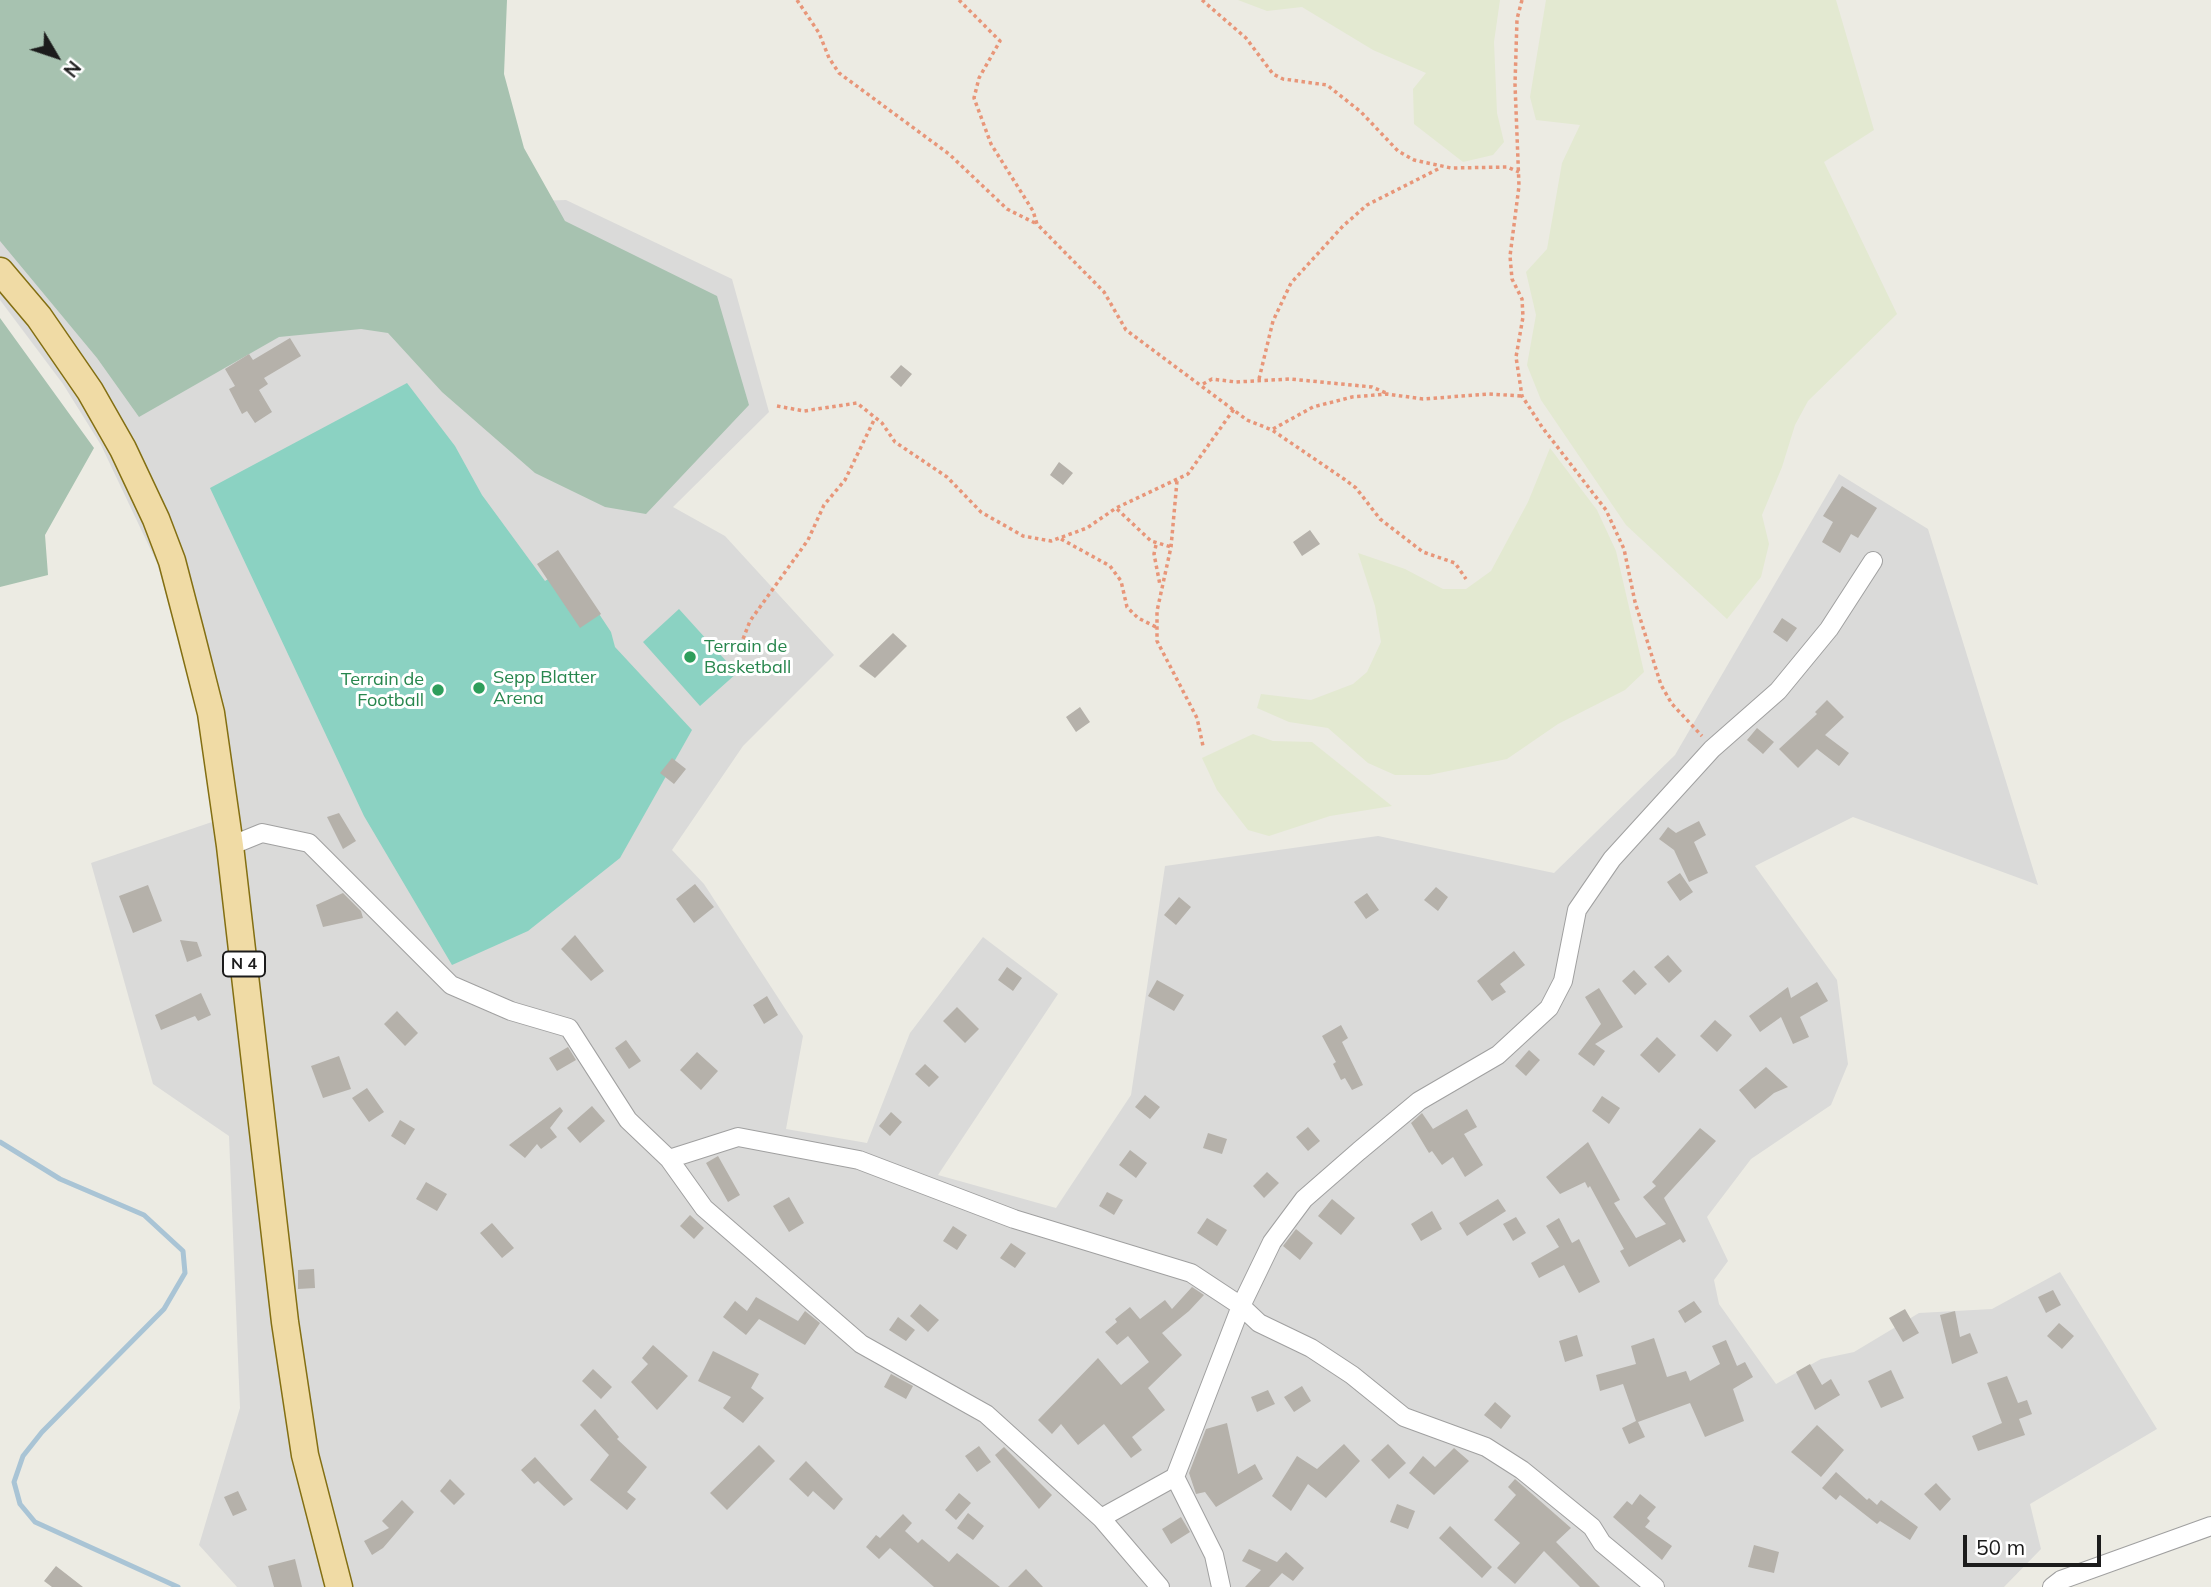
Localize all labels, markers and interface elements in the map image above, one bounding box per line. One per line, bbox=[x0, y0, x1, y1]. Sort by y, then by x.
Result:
north arrow bbox=[21, 21, 91, 91]
text: N bbox=[58, 56, 86, 82]
place label: Terrain de Basketball bbox=[704, 636, 791, 678]
marker: Terrain de Basketball bbox=[682, 649, 698, 665]
place label: Sepp Blatter Arena bbox=[493, 667, 596, 710]
place label: Terrain de Football bbox=[341, 669, 424, 712]
marker: Sepp Blatter Arena bbox=[471, 680, 487, 696]
marker: Terrain de Football bbox=[430, 682, 446, 698]
road number: N 4 bbox=[223, 952, 265, 976]
scale bar bbox=[1966, 1520, 2104, 1564]
text: 50 m bbox=[1976, 1534, 2025, 1560]

